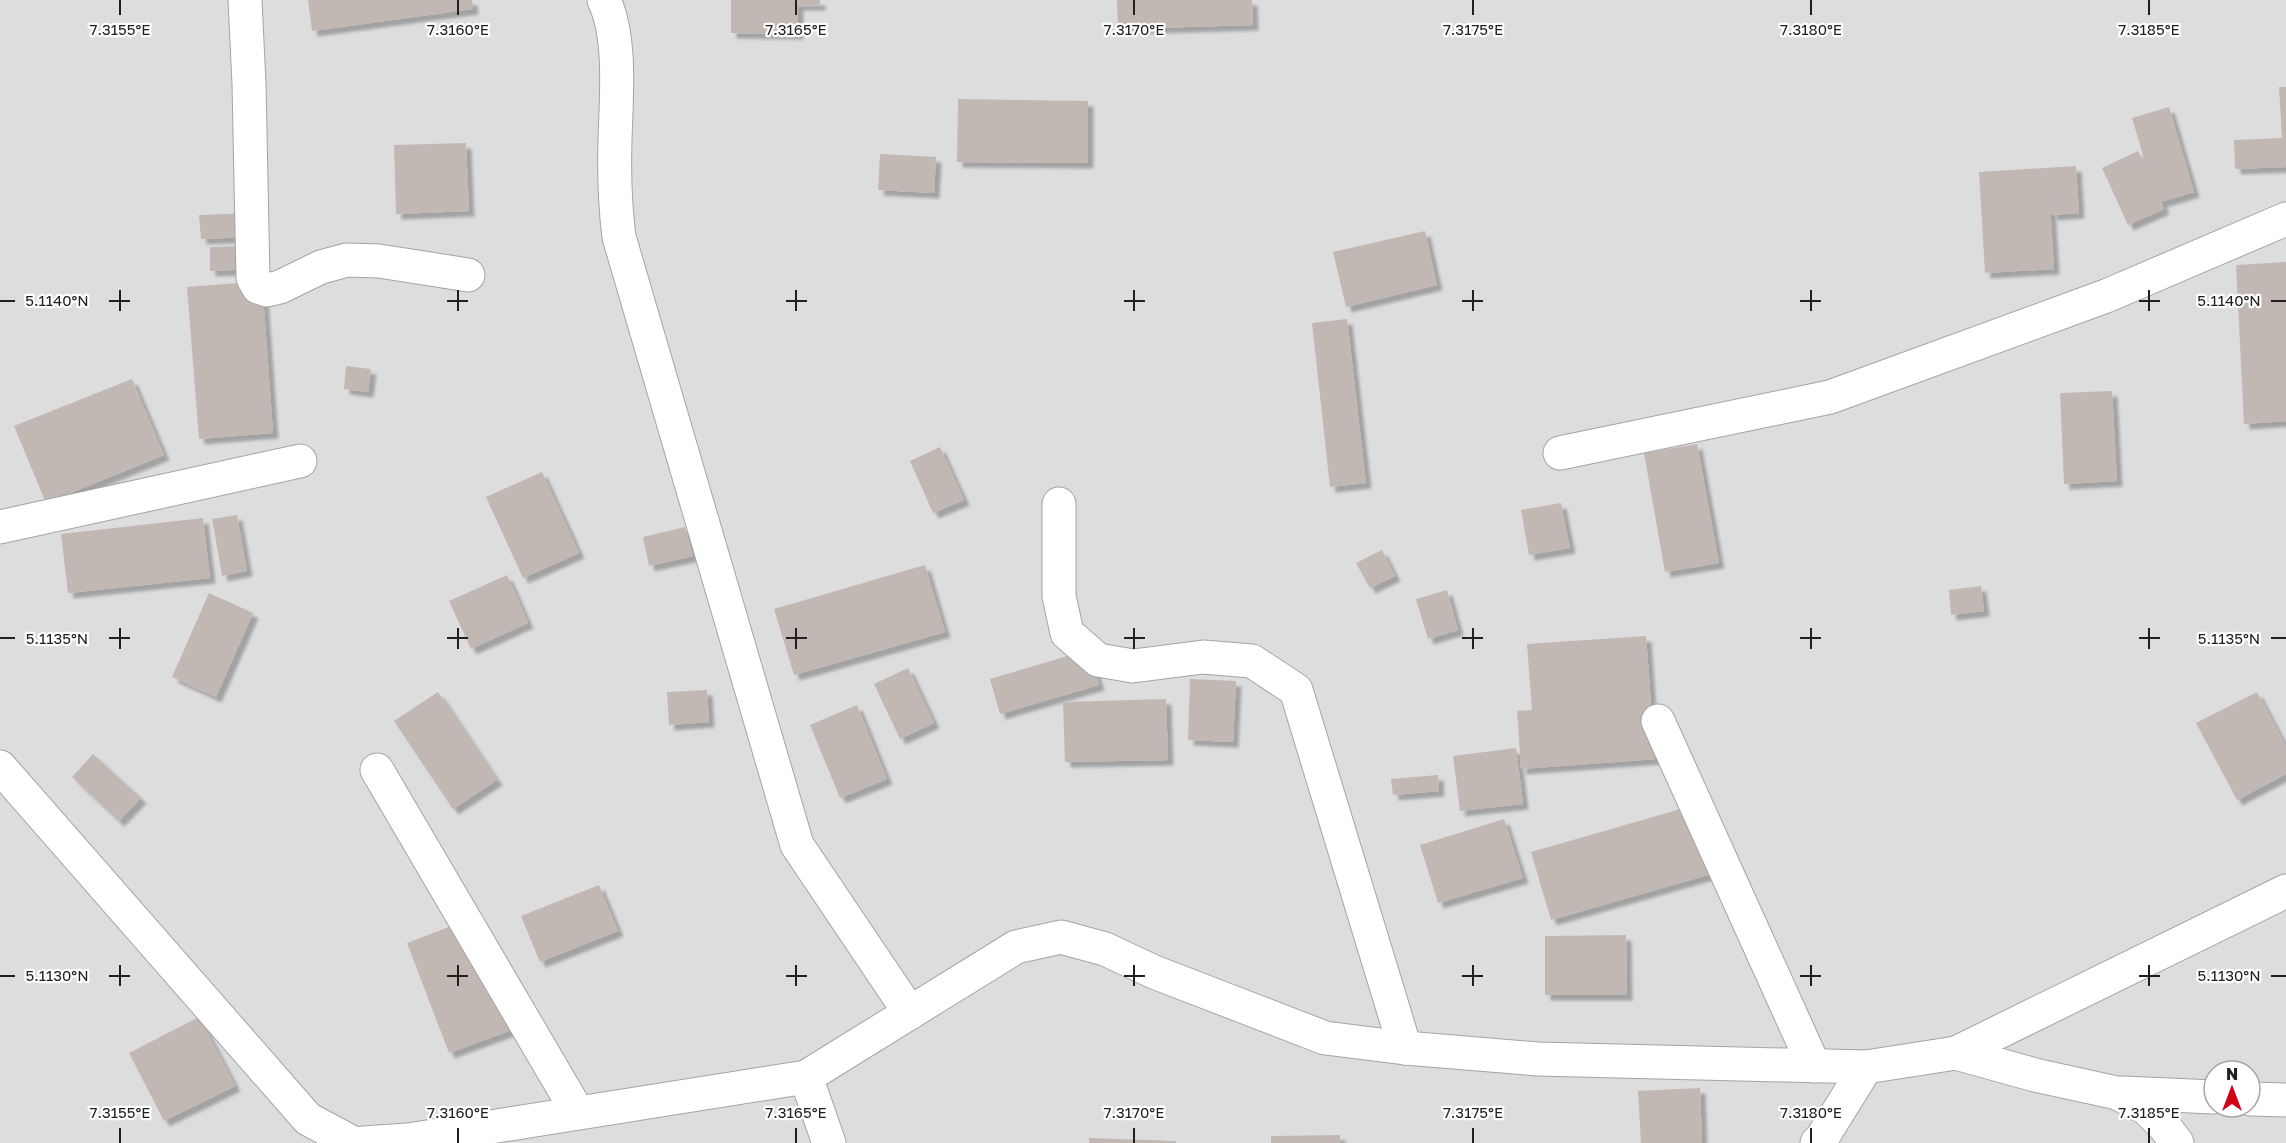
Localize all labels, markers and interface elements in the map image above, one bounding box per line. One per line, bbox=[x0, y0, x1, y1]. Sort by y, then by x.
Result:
text: 7.3155°E bbox=[90, 20, 150, 38]
text: 7.3160°E bbox=[427, 20, 489, 38]
text: 7.3165°E bbox=[765, 20, 827, 38]
text: 7.3170°E bbox=[1104, 20, 1164, 38]
text: 7.3175°E bbox=[1443, 20, 1503, 38]
text: 7.3180°E bbox=[1780, 20, 1842, 38]
text: 7.3185°E bbox=[2118, 20, 2180, 38]
text: 5.1140°N bbox=[25, 291, 89, 309]
text: 5.1140°N bbox=[2197, 291, 2261, 309]
text: 5.1135°N bbox=[26, 629, 88, 647]
text: 5.1135°N bbox=[2198, 629, 2260, 647]
text: 5.1130°N bbox=[25, 966, 89, 984]
text: 5.1130°N bbox=[2197, 966, 2261, 984]
north arrow bbox=[2202, 1059, 2262, 1119]
text: N bbox=[2226, 1064, 2238, 1084]
text: 7.3155°E bbox=[90, 1103, 150, 1121]
text: 7.3160°E bbox=[427, 1103, 489, 1121]
text: 7.3165°E bbox=[765, 1103, 827, 1121]
text: 7.3170°E bbox=[1104, 1103, 1164, 1121]
text: 7.3175°E bbox=[1443, 1103, 1503, 1121]
text: 7.3180°E bbox=[1780, 1103, 1842, 1121]
text: 7.3185°E bbox=[2118, 1103, 2180, 1121]

